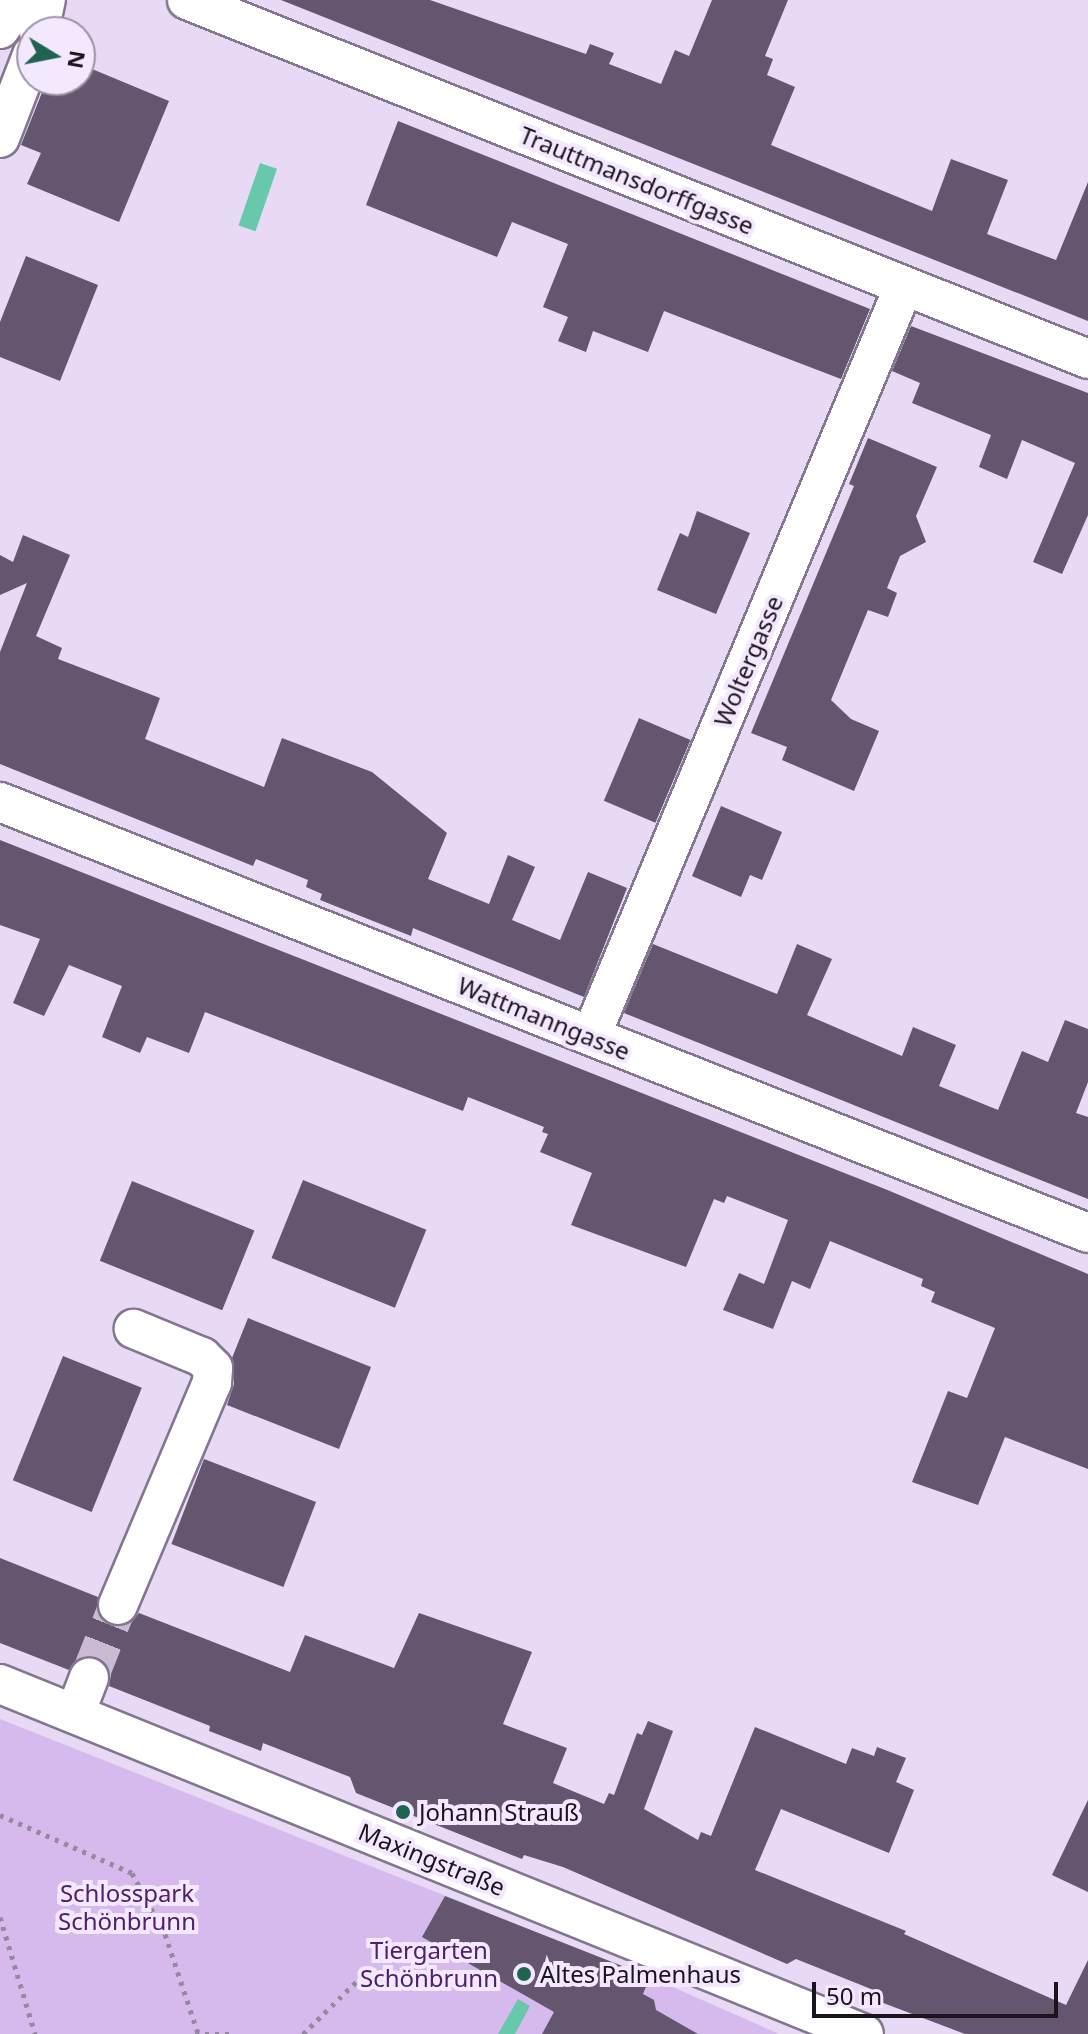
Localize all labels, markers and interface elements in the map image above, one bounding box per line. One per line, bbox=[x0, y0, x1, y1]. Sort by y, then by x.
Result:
north arrow bbox=[16, 16, 96, 96]
text: N bbox=[61, 48, 94, 71]
street label: Trauttmansdorffgasse bbox=[516, 120, 758, 240]
street label: Woltergasse bbox=[708, 591, 788, 731]
street label: Wattmanngasse bbox=[454, 970, 634, 1066]
place label: Johann Strauß bbox=[419, 1798, 579, 1826]
marker: Johann Strauß bbox=[394, 1803, 412, 1821]
street label: Maxingstraße bbox=[355, 1817, 509, 1901]
park label: Schlosspark Schönbrunn bbox=[58, 1879, 196, 1935]
park label: Tiergarten Schönbrunn bbox=[360, 1936, 498, 1992]
place label: Altes Palmenhaus bbox=[540, 1960, 741, 1988]
marker: Altes Palmenhaus bbox=[515, 1965, 533, 1983]
scale bar bbox=[816, 1966, 1062, 2016]
text: 50 m bbox=[826, 1979, 882, 2012]

